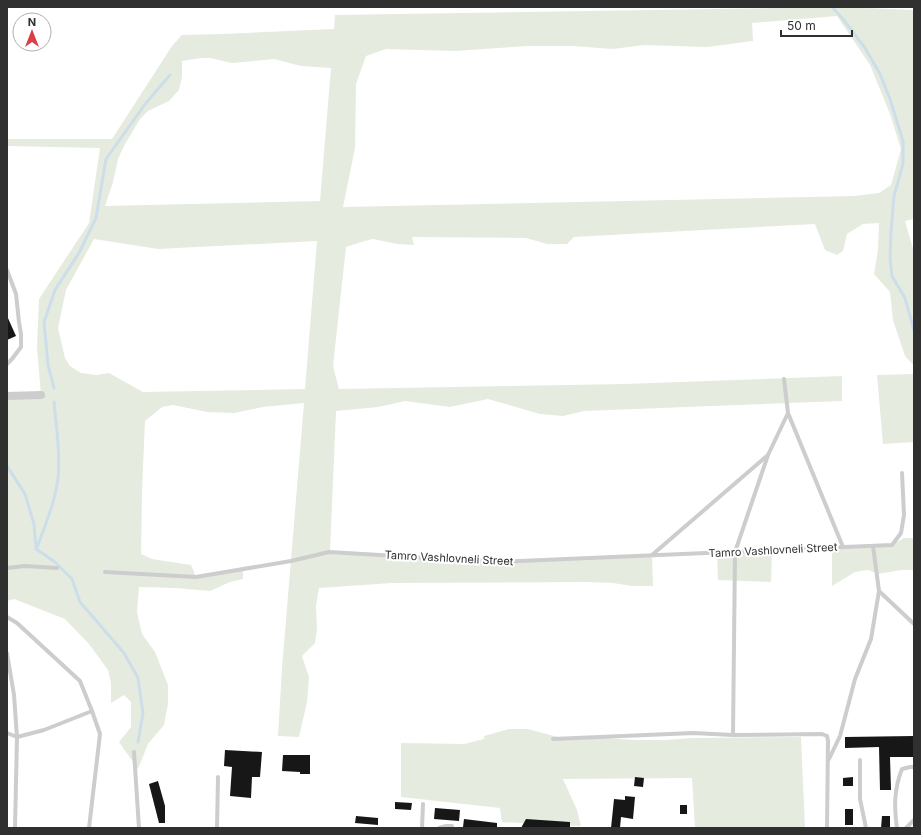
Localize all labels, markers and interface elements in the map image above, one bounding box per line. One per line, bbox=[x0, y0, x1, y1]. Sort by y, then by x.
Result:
north arrow bbox=[12, 12, 52, 52]
scale bar bbox=[781, 12, 852, 38]
text: N bbox=[28, 15, 36, 29]
text: 50 m bbox=[787, 18, 816, 33]
street label: Tamro Vashlovneli Street bbox=[708, 540, 838, 560]
street label: Tamro Vashlovneli Street bbox=[384, 548, 514, 568]

